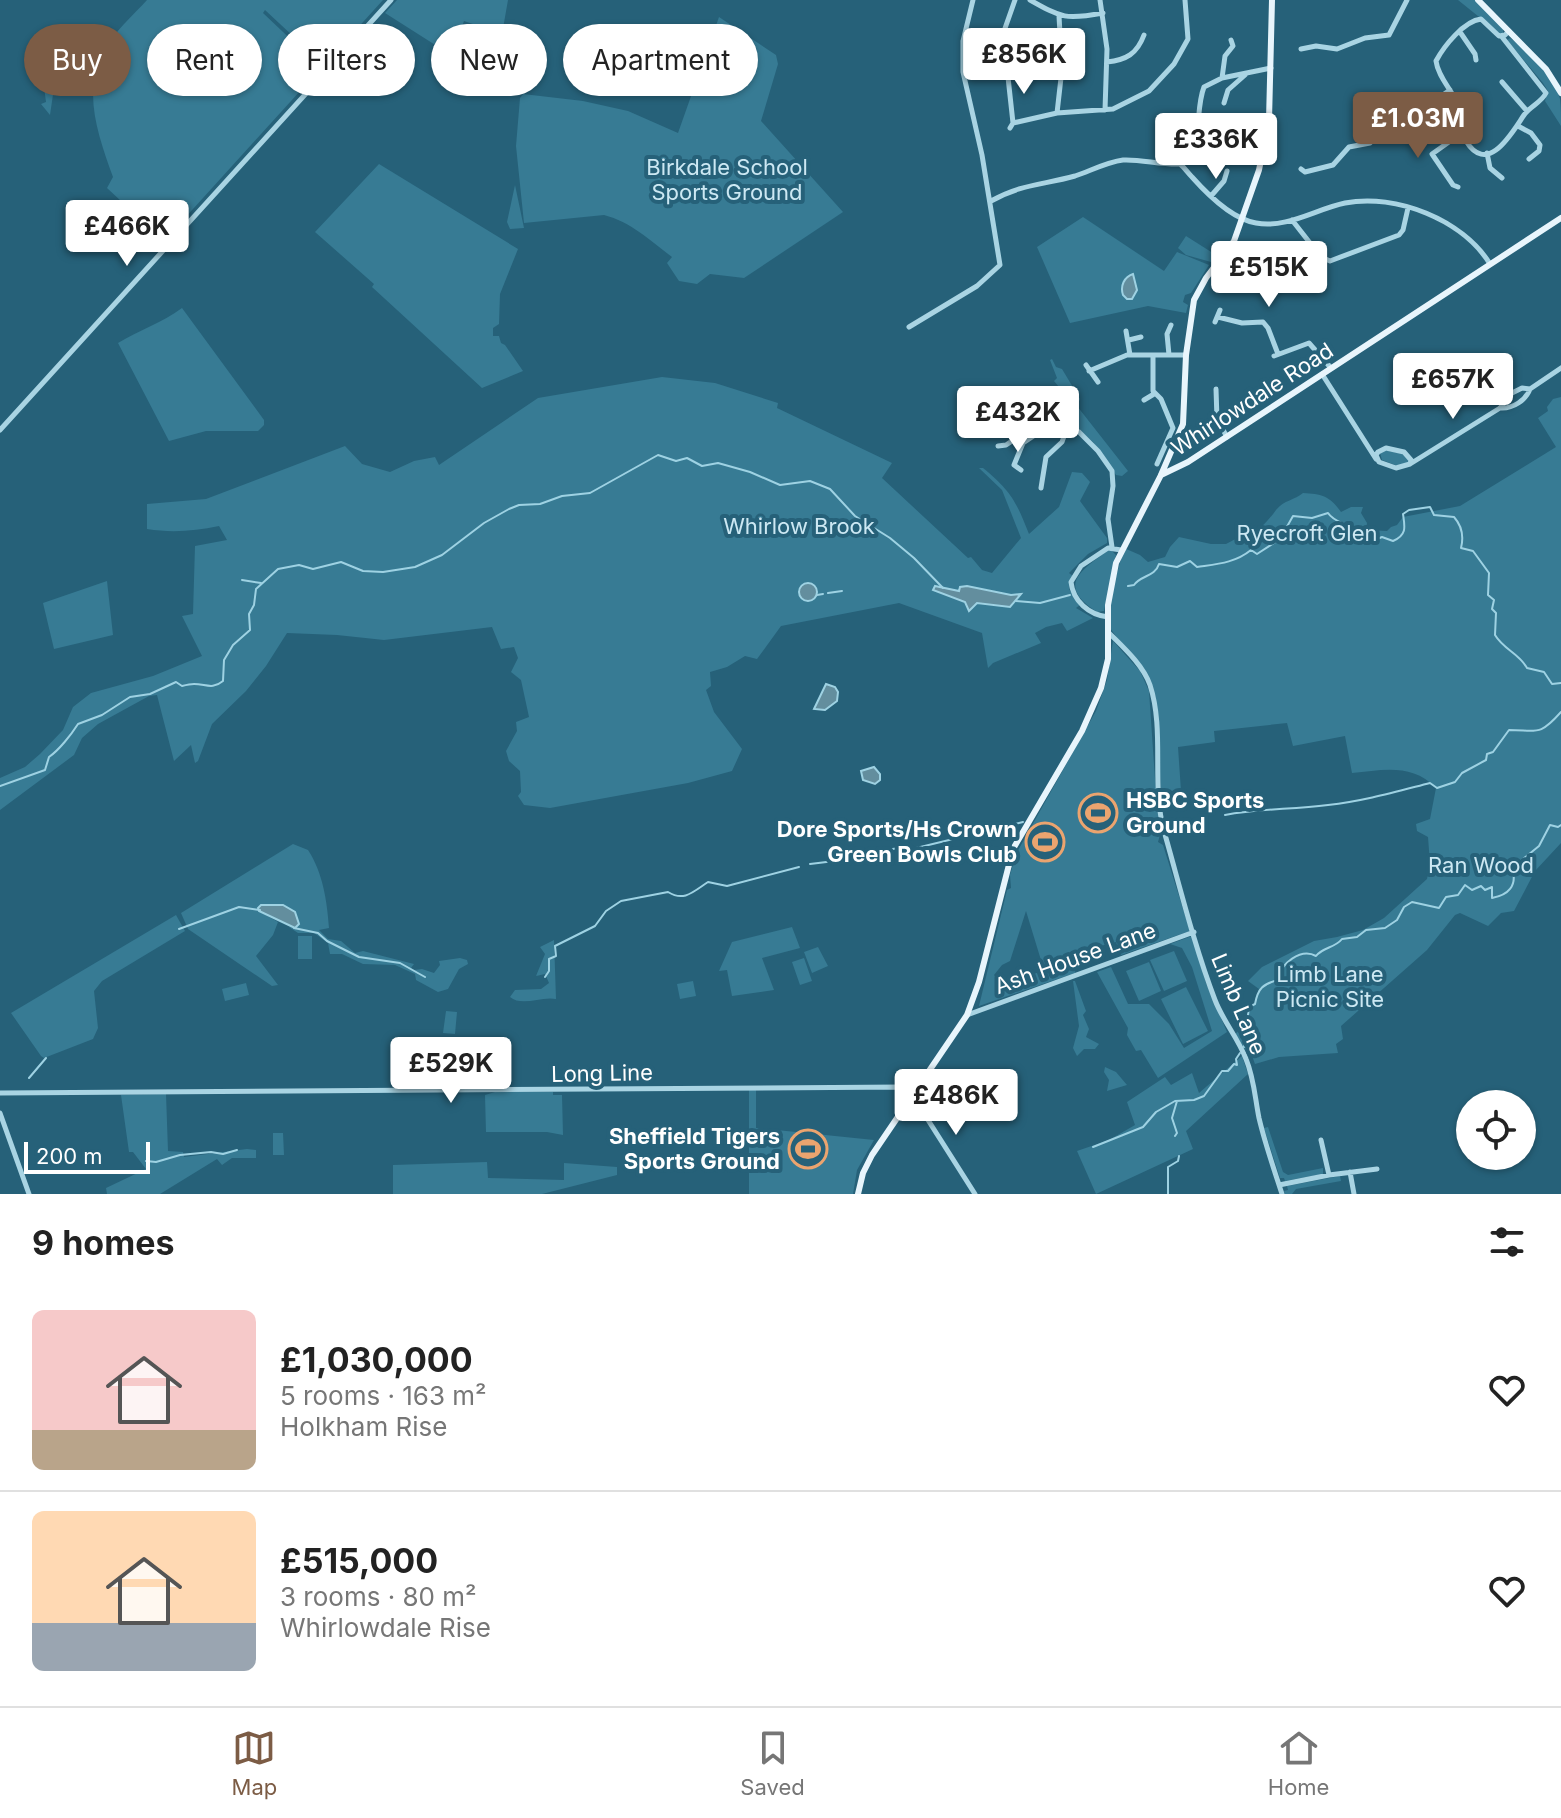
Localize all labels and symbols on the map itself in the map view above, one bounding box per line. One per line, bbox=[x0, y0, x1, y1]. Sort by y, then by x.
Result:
pin: £856K bbox=[968, 28, 1080, 96]
pin: £1.03M bbox=[1353, 92, 1483, 160]
pin: £336K bbox=[1160, 113, 1272, 181]
park label: Birkdale School Sports Ground bbox=[646, 154, 808, 205]
pin: £466K bbox=[71, 200, 183, 268]
pin: £515K bbox=[1213, 241, 1325, 309]
street label: Whirlowdale Road bbox=[1166, 337, 1338, 461]
pin: £657K bbox=[1397, 353, 1509, 421]
pin: £432K bbox=[962, 386, 1074, 454]
park label: Whirlow Brook bbox=[723, 513, 875, 539]
park label: Ryecroft Glen bbox=[1237, 520, 1377, 546]
place label: HSBC Sports Ground bbox=[1126, 787, 1264, 838]
sports icon: HSBC Sports Ground bbox=[1077, 792, 1119, 834]
place label: Dore Sports/Hs Crown Green Bowls Club bbox=[777, 816, 1017, 867]
sports icon: Dore Sports/Hs Crown Green Bowls Club bbox=[1024, 821, 1066, 863]
park label: Ran Wood bbox=[1428, 852, 1534, 878]
street label: Ash House Lane bbox=[991, 917, 1159, 999]
street label: Limb Lane bbox=[1206, 950, 1272, 1058]
park label: Limb Lane Picnic Site bbox=[1276, 961, 1384, 1012]
pin: £529K bbox=[395, 1037, 507, 1105]
street label: Long Line bbox=[551, 1059, 653, 1087]
pin: £486K bbox=[900, 1069, 1012, 1137]
place label: Sheffield Tigers Sports Ground bbox=[609, 1123, 780, 1174]
sports icon: Sheffield Tigers Sports Ground bbox=[787, 1128, 829, 1170]
scale bar bbox=[24, 1138, 150, 1174]

